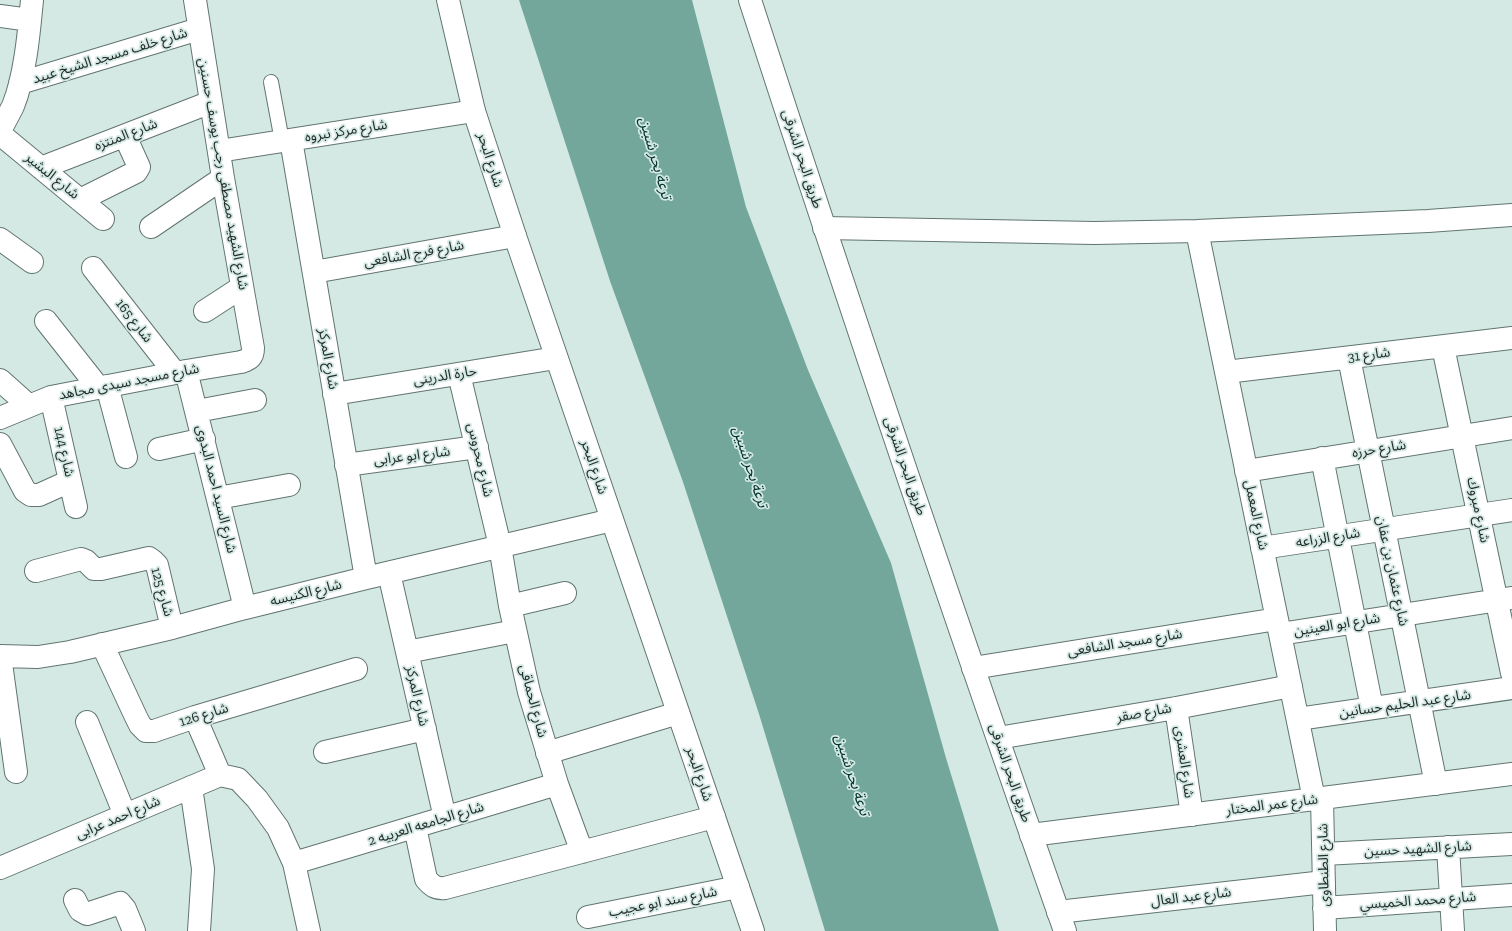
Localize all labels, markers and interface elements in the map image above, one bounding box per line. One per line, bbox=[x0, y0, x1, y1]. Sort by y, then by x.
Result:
street label: شارع خلف مسجد الشيخ عبيد bbox=[31, 24, 189, 88]
street label: شارع الشهيد مصطفى رجب يوسف حسنين bbox=[194, 57, 252, 291]
street label: طريق البحر الشرقى bbox=[778, 107, 826, 211]
street label: شارع المنتزه bbox=[92, 115, 160, 155]
water label: ترعة بحر شبين bbox=[635, 115, 675, 201]
street label: شارع مركز نبروه bbox=[304, 116, 388, 146]
street label: شارع البحر bbox=[473, 130, 507, 190]
street label: شارع البشير bbox=[21, 149, 83, 203]
street label: شارع فرج الشافعى bbox=[363, 237, 465, 271]
street label: شارع 165 bbox=[112, 296, 156, 346]
street label: شارع المركز bbox=[314, 327, 342, 391]
street label: شارع 31 bbox=[1347, 344, 1391, 366]
street label: شارع مسجد سيدى مجاهد bbox=[57, 360, 201, 404]
street label: حارة الدرينى bbox=[412, 363, 478, 389]
street label: طريق البحر الشرقى bbox=[880, 414, 930, 518]
street label: شارع محروس bbox=[463, 421, 497, 499]
street label: شارع السيد احمد البدوى bbox=[192, 423, 240, 555]
water label: ترعة بحر شبين bbox=[728, 424, 772, 510]
street label: شارع 144 bbox=[50, 425, 78, 479]
street label: شارع حرزه bbox=[1351, 436, 1407, 462]
street label: شارع البحر bbox=[577, 437, 611, 497]
street label: شارع ابو عرابى bbox=[373, 443, 451, 469]
street label: شارع مبروك bbox=[1463, 476, 1493, 544]
street label: شارع المعمل bbox=[1240, 478, 1272, 552]
street label: شارع عثمان بن عفان bbox=[1372, 514, 1412, 628]
street label: شارع الزراعه bbox=[1295, 525, 1361, 551]
street label: شارع 125 bbox=[147, 566, 177, 618]
street label: شارع الكنيسه bbox=[268, 576, 344, 610]
street label: شارع ابو العينين bbox=[1293, 610, 1381, 640]
street label: شارع مسجد الشافعى bbox=[1066, 626, 1184, 660]
street label: شارع الحماقى bbox=[515, 663, 551, 739]
street label: شارع المركز bbox=[402, 664, 432, 728]
street label: شارع عبد الحليم حسانين bbox=[1338, 686, 1472, 722]
street label: شارع 126 bbox=[177, 700, 231, 730]
street label: شارع صقر bbox=[1115, 700, 1173, 726]
street label: طريق البحر الشرقى bbox=[985, 721, 1035, 825]
street label: شارع العشرى bbox=[1171, 725, 1197, 799]
water label: ترعة بحر شبين bbox=[830, 732, 874, 818]
street label: شارع البحر bbox=[682, 744, 716, 804]
street label: شارع عمر المختار bbox=[1225, 791, 1319, 819]
street label: شارع احمد عرابى bbox=[73, 793, 163, 843]
street label: شارع الجامعه العربيه 2 bbox=[366, 798, 486, 850]
street label: شارع الطنطاوى bbox=[1315, 823, 1333, 907]
street label: شارع الشهيد حسين bbox=[1364, 838, 1472, 860]
street label: شارع سند ابو عجيب bbox=[607, 883, 719, 921]
street label: شارع عبد العال bbox=[1150, 884, 1232, 910]
street label: شارع محمد الخميسي bbox=[1359, 889, 1477, 913]

